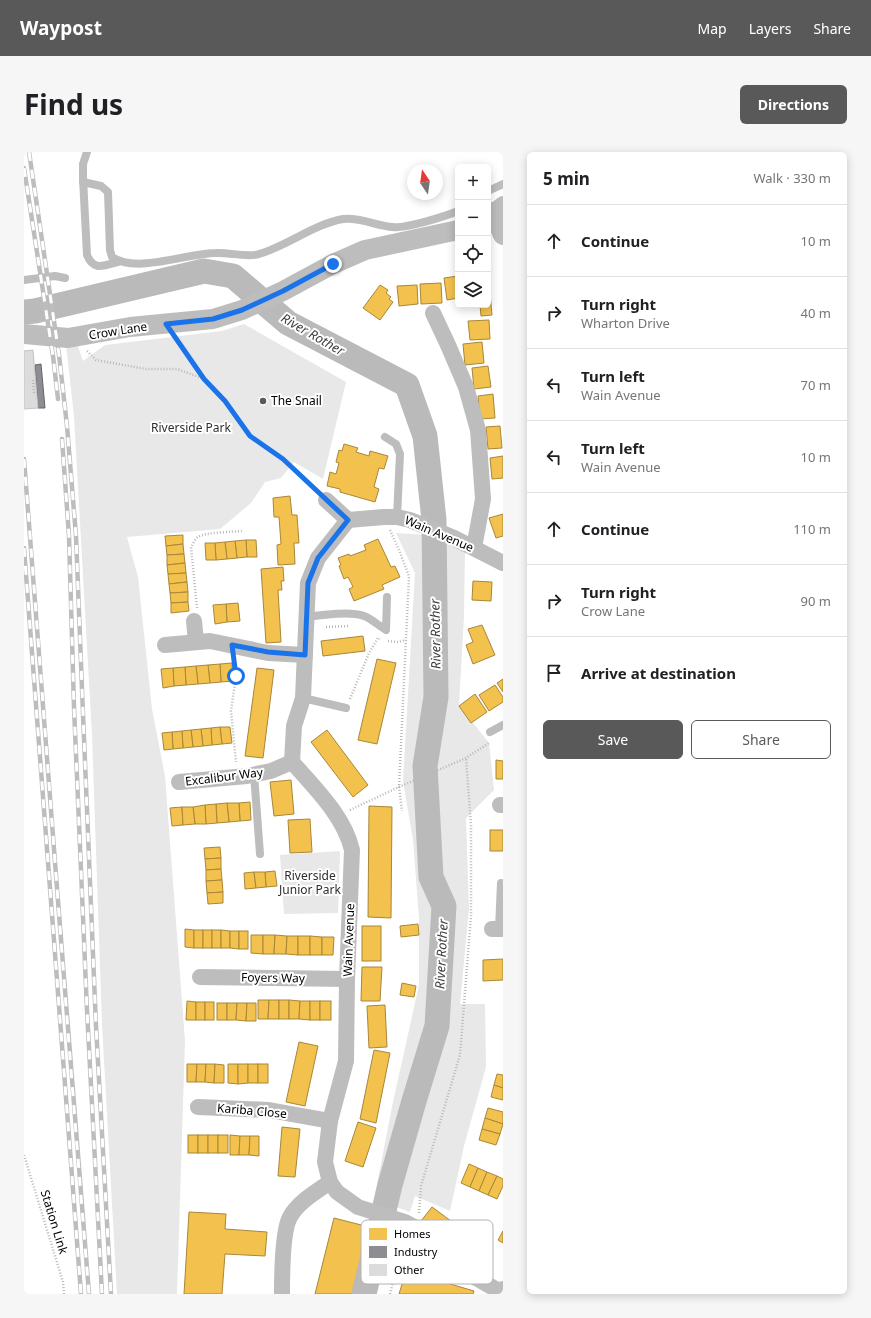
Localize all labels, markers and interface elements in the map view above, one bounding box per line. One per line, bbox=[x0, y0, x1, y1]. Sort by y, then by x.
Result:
text: Waypost bbox=[20, 15, 102, 41]
text: Map bbox=[698, 19, 727, 38]
text: Layers bbox=[749, 19, 791, 38]
text: Share bbox=[813, 19, 851, 38]
text: Find us bbox=[24, 85, 123, 123]
button: Directions bbox=[740, 85, 847, 124]
north arrow bbox=[407, 164, 443, 200]
map controls bbox=[455, 164, 491, 308]
button: + bbox=[455, 164, 491, 200]
text: 5 min bbox=[543, 167, 590, 190]
text: Walk · 330 m bbox=[753, 169, 831, 187]
button: − bbox=[455, 200, 491, 236]
icon: ahead bbox=[543, 230, 565, 252]
text: Continue bbox=[581, 231, 649, 251]
text: 10 m bbox=[801, 232, 831, 250]
button: locate bbox=[455, 236, 491, 272]
route end bbox=[324, 255, 342, 273]
button: layers bbox=[455, 272, 491, 308]
text: Turn right bbox=[581, 294, 656, 314]
icon: right bbox=[543, 302, 565, 324]
text: 40 m bbox=[801, 304, 831, 322]
water label: River Rother bbox=[278, 309, 349, 360]
text: Wharton Drive bbox=[581, 314, 670, 332]
street label: Crow Lane bbox=[87, 317, 149, 344]
text: Turn left bbox=[581, 366, 645, 386]
icon: left bbox=[543, 374, 565, 396]
text: 70 m bbox=[801, 376, 831, 394]
text: Wain Avenue bbox=[581, 386, 661, 404]
place label: The Snail bbox=[271, 392, 322, 409]
marker: The Snail bbox=[258, 396, 268, 406]
park label: Riverside Park bbox=[151, 419, 232, 436]
text: Turn left bbox=[581, 438, 645, 458]
icon: left bbox=[543, 446, 565, 468]
text: 10 m bbox=[801, 448, 831, 466]
text: Wain Avenue bbox=[581, 458, 661, 476]
street label: Wain Avenue bbox=[402, 511, 477, 556]
icon: ahead bbox=[543, 518, 565, 540]
text: Continue bbox=[581, 519, 649, 539]
text: 110 m bbox=[793, 520, 831, 538]
text: Turn right bbox=[581, 582, 656, 602]
icon: right bbox=[543, 590, 565, 612]
text: 90 m bbox=[801, 592, 831, 610]
water label: River Rother bbox=[425, 598, 445, 669]
text: Crow Lane bbox=[581, 602, 645, 620]
icon: arrive bbox=[543, 662, 565, 684]
text: Arrive at destination bbox=[581, 663, 736, 683]
route start bbox=[227, 667, 245, 685]
button: Save bbox=[543, 720, 683, 759]
button: Share bbox=[691, 720, 831, 759]
street label: Excalibur Way bbox=[184, 763, 265, 790]
park label: Riverside Junior Park bbox=[278, 867, 342, 898]
street label: Wain Avenue bbox=[339, 903, 358, 977]
water label: River Rother bbox=[430, 918, 452, 990]
street label: Foyers Way bbox=[241, 968, 306, 987]
street label: Kariba Close bbox=[216, 1099, 288, 1122]
street label: Station Link bbox=[37, 1188, 72, 1256]
legend bbox=[361, 1220, 493, 1284]
text: Homes bbox=[394, 1226, 431, 1241]
text: Industry bbox=[394, 1244, 438, 1259]
text: Other bbox=[394, 1262, 425, 1277]

